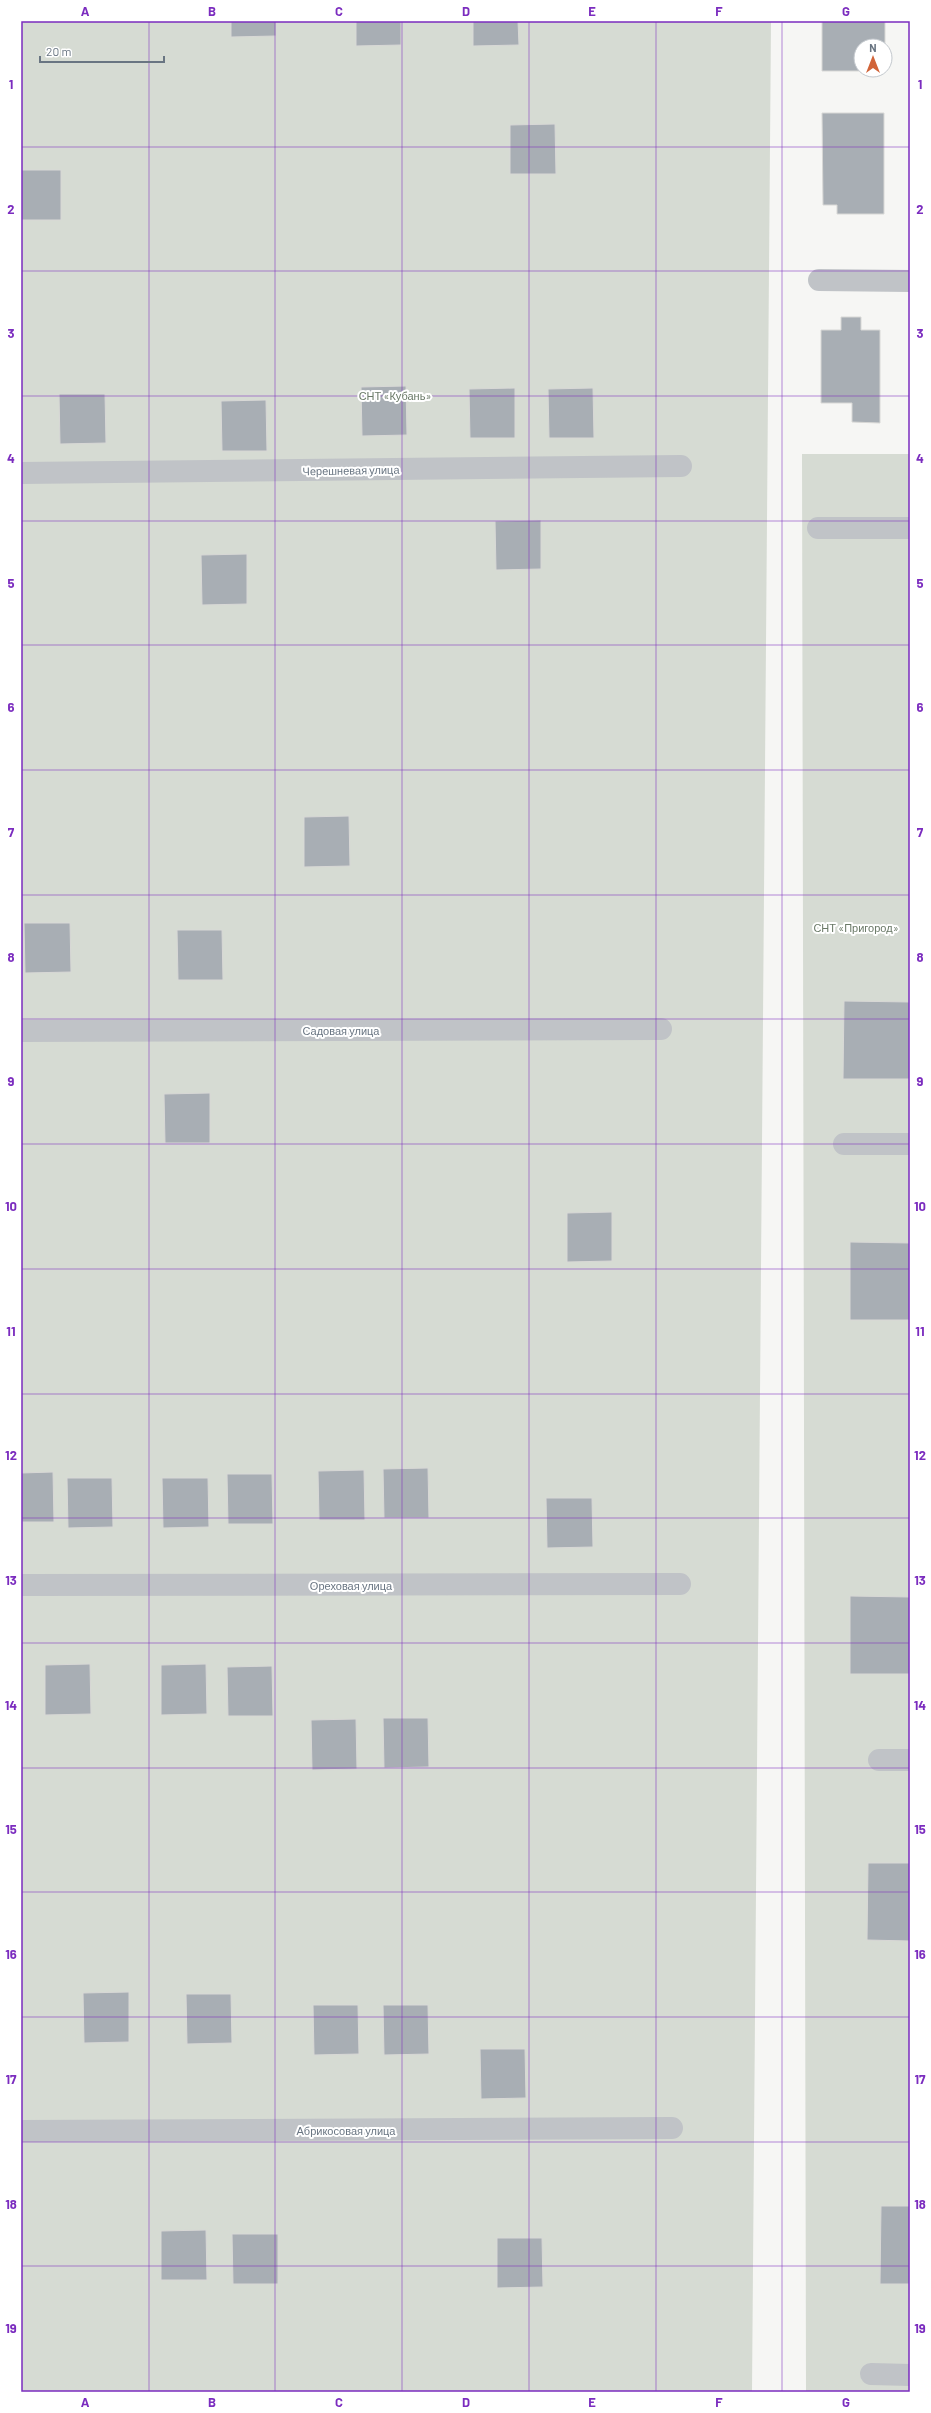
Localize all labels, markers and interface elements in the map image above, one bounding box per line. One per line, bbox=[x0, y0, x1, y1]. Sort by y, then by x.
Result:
text: A bbox=[81, 3, 90, 19]
text: B bbox=[208, 3, 216, 19]
text: C bbox=[335, 3, 343, 19]
text: D bbox=[462, 3, 470, 19]
text: E bbox=[588, 3, 596, 19]
text: F bbox=[715, 3, 723, 19]
text: G bbox=[842, 3, 850, 19]
scale bar bbox=[40, 38, 164, 64]
north arrow bbox=[853, 38, 893, 78]
text: N bbox=[869, 41, 877, 54]
text: 20 m bbox=[46, 44, 72, 58]
text: 1 bbox=[9, 76, 13, 92]
text: 1 bbox=[918, 76, 922, 92]
text: 2 bbox=[7, 201, 15, 217]
text: 2 bbox=[916, 201, 924, 217]
text: 3 bbox=[7, 325, 15, 341]
text: 3 bbox=[916, 325, 924, 341]
park label: СНТ «Кубань» bbox=[359, 389, 431, 402]
text: 4 bbox=[7, 450, 15, 466]
text: 4 bbox=[916, 450, 924, 466]
street label: Черешневая улица bbox=[302, 463, 400, 477]
text: 5 bbox=[7, 575, 15, 591]
text: 5 bbox=[916, 575, 924, 591]
text: 6 bbox=[8, 699, 15, 715]
text: 6 bbox=[917, 699, 924, 715]
text: 7 bbox=[8, 824, 15, 840]
text: 7 bbox=[917, 824, 924, 840]
park label: СНТ «Пригород» bbox=[813, 921, 899, 934]
text: 8 bbox=[7, 949, 15, 965]
text: 8 bbox=[916, 949, 924, 965]
street label: Садовая улица bbox=[303, 1024, 380, 1037]
text: 9 bbox=[8, 1073, 15, 1089]
text: 9 bbox=[917, 1073, 924, 1089]
text: 10 bbox=[5, 1198, 17, 1214]
text: 10 bbox=[914, 1198, 926, 1214]
text: 11 bbox=[6, 1323, 16, 1339]
text: 11 bbox=[915, 1323, 925, 1339]
text: 12 bbox=[5, 1447, 17, 1463]
text: 12 bbox=[914, 1447, 926, 1463]
text: 13 bbox=[5, 1572, 17, 1588]
text: 13 bbox=[914, 1572, 926, 1588]
street label: Ореховая улица bbox=[310, 1579, 393, 1592]
text: 14 bbox=[5, 1697, 17, 1713]
text: 14 bbox=[914, 1697, 926, 1713]
text: 15 bbox=[5, 1821, 17, 1837]
text: 15 bbox=[914, 1821, 926, 1837]
text: 16 bbox=[5, 1946, 17, 1962]
text: 16 bbox=[914, 1946, 926, 1962]
text: 17 bbox=[5, 2071, 17, 2087]
text: 17 bbox=[914, 2071, 926, 2087]
street label: Абрикосовая улица bbox=[297, 2124, 396, 2137]
text: 18 bbox=[5, 2196, 17, 2212]
text: 18 bbox=[914, 2196, 926, 2212]
text: 19 bbox=[5, 2320, 17, 2336]
text: 19 bbox=[914, 2320, 926, 2336]
text: A bbox=[81, 2394, 90, 2410]
text: B bbox=[208, 2394, 216, 2410]
text: C bbox=[335, 2394, 343, 2410]
text: D bbox=[462, 2394, 470, 2410]
text: E bbox=[588, 2394, 596, 2410]
text: F bbox=[715, 2394, 723, 2410]
text: G bbox=[842, 2394, 850, 2410]

